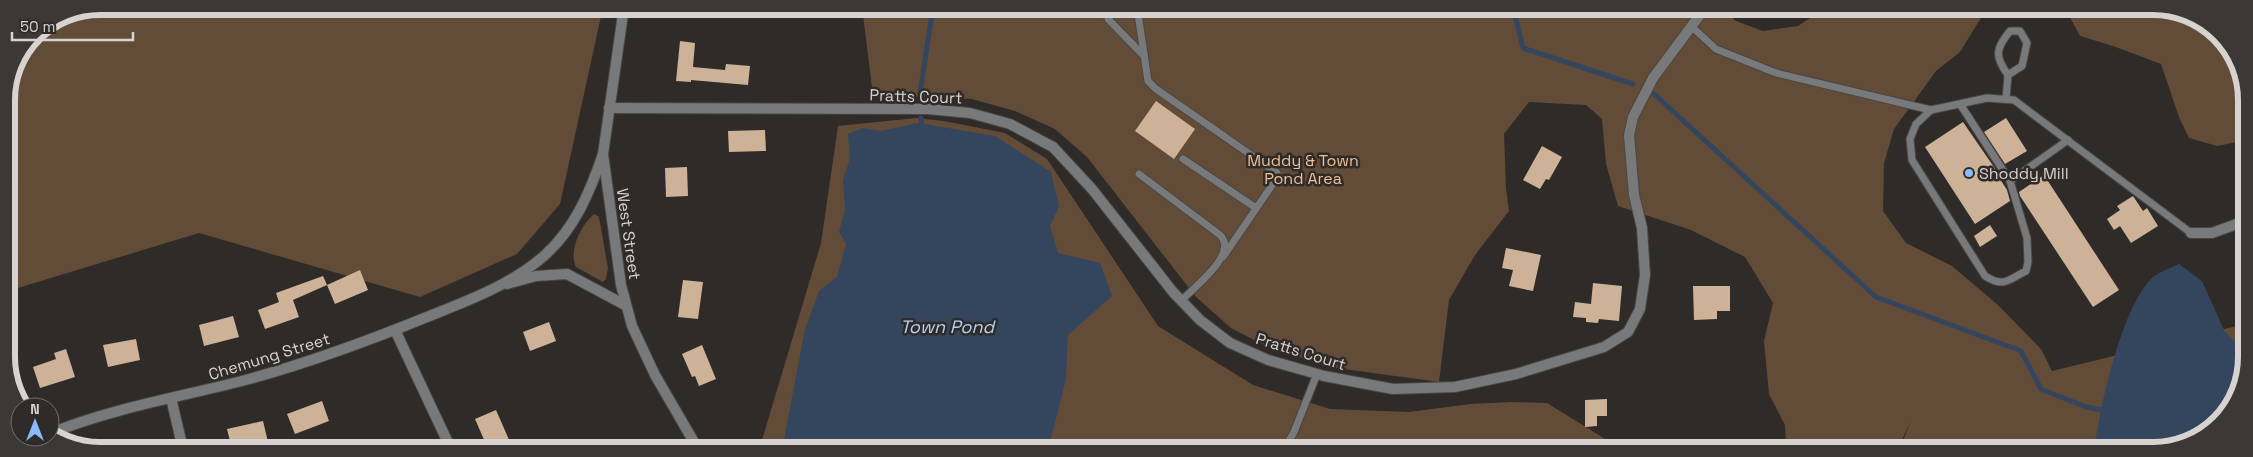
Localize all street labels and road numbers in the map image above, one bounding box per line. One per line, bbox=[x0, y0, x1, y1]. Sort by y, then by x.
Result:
street label: Pratts Court bbox=[869, 84, 963, 109]
street label: West Street bbox=[612, 187, 645, 281]
street label: Chemung Street bbox=[206, 328, 332, 385]
street label: Pratts Court bbox=[1253, 328, 1348, 375]

